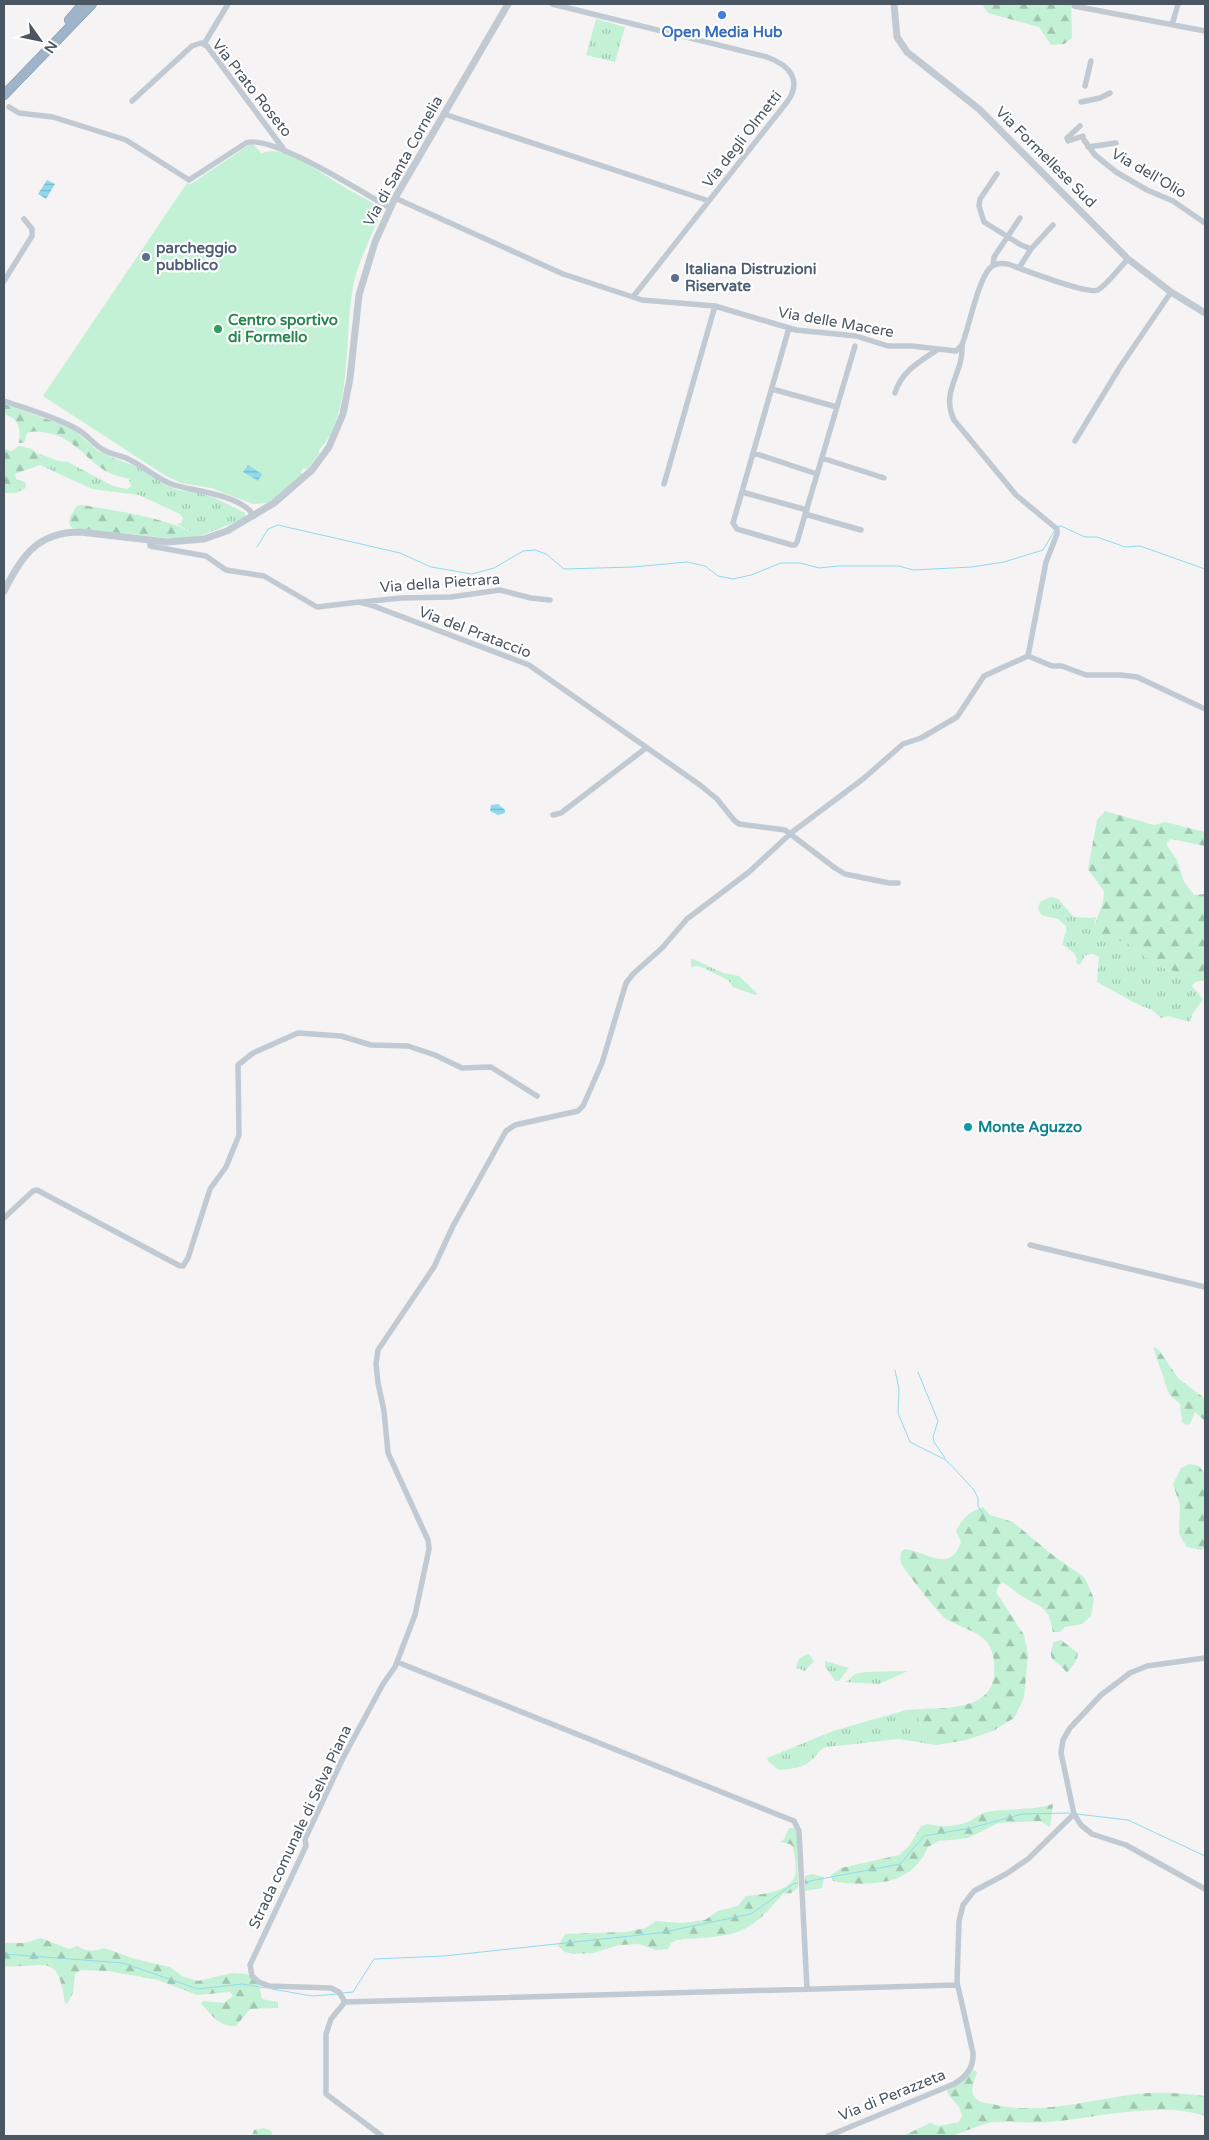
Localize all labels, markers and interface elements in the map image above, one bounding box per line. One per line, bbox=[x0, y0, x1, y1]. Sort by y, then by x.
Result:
marker: Open Media Hub bbox=[716, 9, 728, 21]
north arrow bbox=[15, 15, 65, 65]
place label: Open Media Hub bbox=[661, 23, 783, 42]
street label: Via Prato Roseto bbox=[208, 36, 296, 140]
text: N bbox=[40, 37, 61, 56]
street label: Via degli Olmetti bbox=[698, 87, 786, 191]
street label: Via di Santa Cornelia bbox=[360, 92, 446, 230]
street label: Via Formellese Sud bbox=[992, 103, 1100, 211]
street label: Via dell'Olio bbox=[1108, 144, 1190, 202]
place label: parcheggio pubblico bbox=[156, 239, 237, 275]
marker: parcheggio pubblico bbox=[140, 251, 152, 263]
place label: Italiana Distruzioni Riservate bbox=[685, 260, 816, 295]
marker: Italiana Distruzioni Riservate bbox=[669, 272, 681, 284]
street label: Via delle Macere bbox=[777, 303, 895, 341]
place label: Centro sportivo di Formello bbox=[228, 311, 338, 346]
marker: Centro sportivo di Formello bbox=[212, 323, 224, 335]
street label: Via della Pietrara bbox=[379, 570, 501, 596]
street label: Via del Prataccio bbox=[416, 602, 534, 662]
place label: Monte Aguzzo bbox=[978, 1118, 1082, 1137]
marker: Monte Aguzzo bbox=[962, 1121, 974, 1133]
street label: Strada comunale di Selva Piana bbox=[245, 1722, 355, 1932]
street label: Via di Perazzeta bbox=[836, 2065, 948, 2125]

